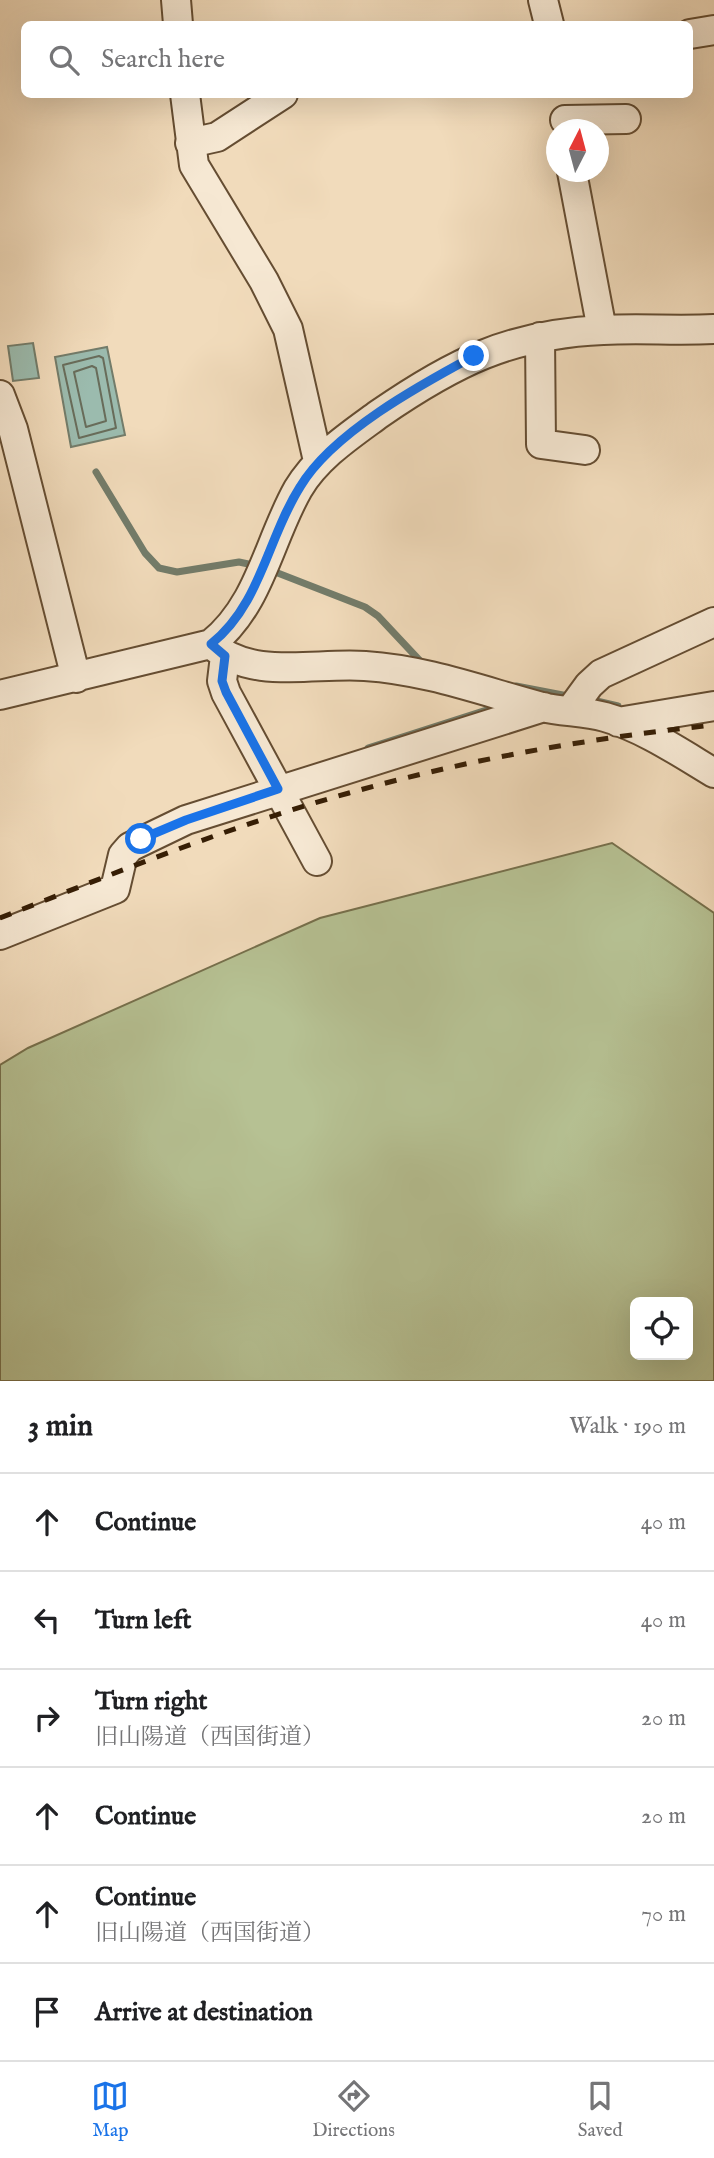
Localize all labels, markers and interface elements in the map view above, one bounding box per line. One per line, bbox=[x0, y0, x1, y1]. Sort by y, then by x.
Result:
search box bbox=[21, 21, 693, 98]
icon: search bbox=[45, 41, 83, 79]
text: Search here bbox=[101, 43, 225, 76]
north arrow bbox=[546, 119, 609, 182]
route end bbox=[458, 340, 489, 371]
route start bbox=[125, 823, 156, 854]
map controls bbox=[630, 1297, 693, 1360]
button: locate bbox=[630, 1297, 693, 1360]
text: 3 min bbox=[28, 1408, 93, 1446]
text: Walk · 190 m bbox=[569, 1412, 686, 1441]
icon: ahead bbox=[28, 1503, 66, 1541]
text: Continue bbox=[95, 1506, 196, 1539]
text: 40 m bbox=[641, 1508, 686, 1537]
icon: left bbox=[28, 1601, 66, 1639]
text: Turn left bbox=[95, 1604, 192, 1637]
text: 40 m bbox=[641, 1606, 686, 1635]
text: Turn right bbox=[95, 1685, 208, 1718]
icon: right bbox=[28, 1699, 66, 1737]
text: 20 m bbox=[641, 1704, 686, 1733]
text: 旧山陽道（西国街道） bbox=[95, 1723, 325, 1752]
icon: ahead bbox=[28, 1797, 66, 1835]
text: Continue bbox=[95, 1800, 196, 1833]
text: 20 m bbox=[641, 1802, 686, 1831]
text: Continue bbox=[95, 1881, 196, 1914]
icon: ahead bbox=[28, 1895, 66, 1933]
text: 70 m bbox=[641, 1900, 686, 1929]
text: 旧山陽道（西国街道） bbox=[95, 1919, 325, 1948]
icon: arrive bbox=[28, 1993, 66, 2031]
text: Arrive at destination bbox=[95, 1996, 313, 2029]
tab: Map bbox=[91, 2077, 129, 2143]
tab: Directions bbox=[312, 2077, 395, 2143]
tab: Saved bbox=[578, 2077, 623, 2143]

